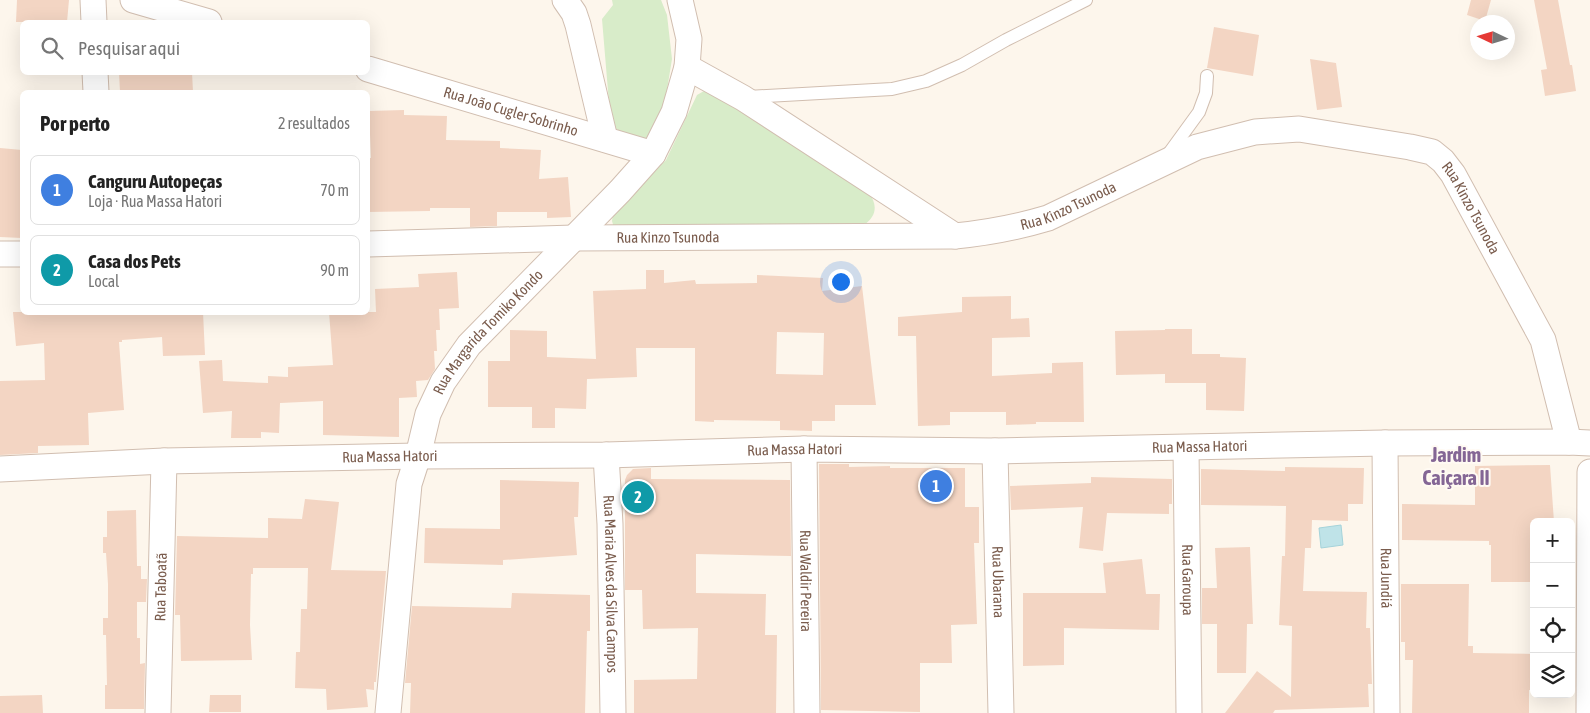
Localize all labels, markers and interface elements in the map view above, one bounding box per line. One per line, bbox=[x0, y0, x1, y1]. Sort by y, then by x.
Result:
north arrow bbox=[1470, 15, 1515, 60]
search box bbox=[20, 20, 370, 75]
icon: search bbox=[38, 34, 66, 62]
text: Pesquisar aqui bbox=[78, 37, 180, 59]
street label: Rua João Cugler Sobrinho bbox=[442, 83, 580, 139]
text: Por perto bbox=[40, 111, 110, 135]
text: 2 resultados bbox=[278, 114, 350, 132]
street label: Rua Kinzo Tsunoda bbox=[1439, 158, 1504, 257]
text: Canguru Autopeças bbox=[88, 170, 222, 192]
street label: Rua Kinzo Tsunoda bbox=[1018, 178, 1119, 233]
text: 1 bbox=[53, 181, 61, 199]
text: 70 m bbox=[320, 181, 349, 199]
text: Loja · Rua Massa Hatori bbox=[88, 192, 222, 210]
street label: Rua Kinzo Tsunoda bbox=[616, 228, 719, 246]
text: Casa dos Pets bbox=[88, 250, 181, 272]
text: 2 bbox=[53, 261, 61, 279]
text: 90 m bbox=[320, 261, 349, 279]
street label: Rua Margarida Tomiko Kondo bbox=[429, 266, 546, 397]
your location bbox=[828, 269, 854, 295]
text: Local bbox=[88, 272, 119, 290]
street label: Rua Massa Hatori bbox=[1152, 437, 1247, 456]
street label: Rua Massa Hatori bbox=[747, 440, 842, 459]
district label: Jardim Caiçara II bbox=[1422, 443, 1490, 489]
street label: Rua Massa Hatori bbox=[342, 447, 437, 465]
pin: 1 bbox=[920, 467, 952, 505]
pin: 2 bbox=[622, 478, 654, 516]
street label: Rua Maria Alves da Silva Campos bbox=[600, 494, 621, 673]
map controls bbox=[1530, 518, 1575, 698]
button: + bbox=[1530, 518, 1575, 563]
street label: Rua Waldir Pereira bbox=[797, 530, 815, 632]
street label: Rua Garoupa bbox=[1179, 544, 1197, 616]
street label: Rua Ubarana bbox=[989, 546, 1008, 618]
street label: Rua Jundiá bbox=[1378, 548, 1395, 608]
street label: Rua Taboatã bbox=[151, 552, 170, 622]
button: − bbox=[1530, 563, 1575, 608]
button: locate bbox=[1530, 608, 1575, 653]
button: layers bbox=[1530, 653, 1575, 698]

